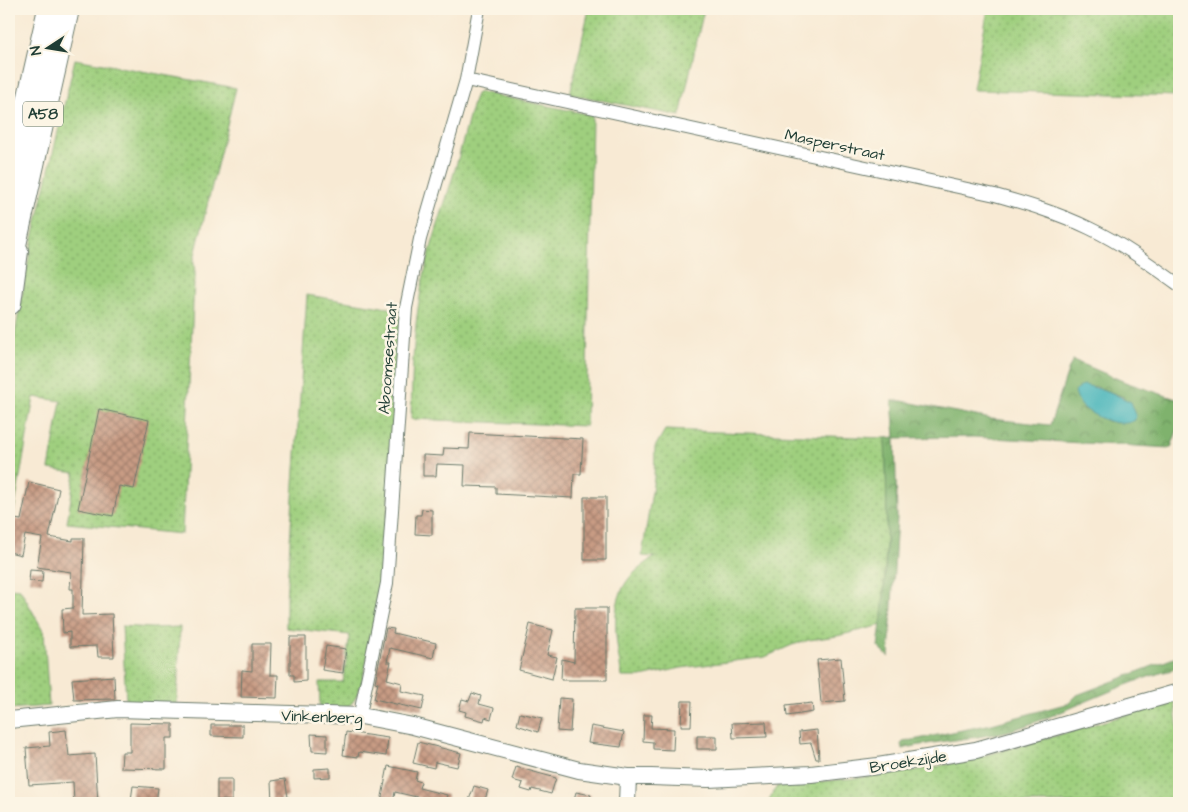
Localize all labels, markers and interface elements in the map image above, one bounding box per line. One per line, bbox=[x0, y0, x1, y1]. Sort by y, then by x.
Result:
north arrow bbox=[22, 22, 72, 72]
text: N bbox=[26, 44, 47, 57]
road number: A58 bbox=[23, 102, 63, 126]
street label: Masperstraat bbox=[783, 124, 887, 166]
street label: Aboomsestraat bbox=[373, 301, 403, 415]
street label: Vinkenberg bbox=[281, 705, 363, 730]
street label: Broekzijde bbox=[868, 745, 949, 779]

